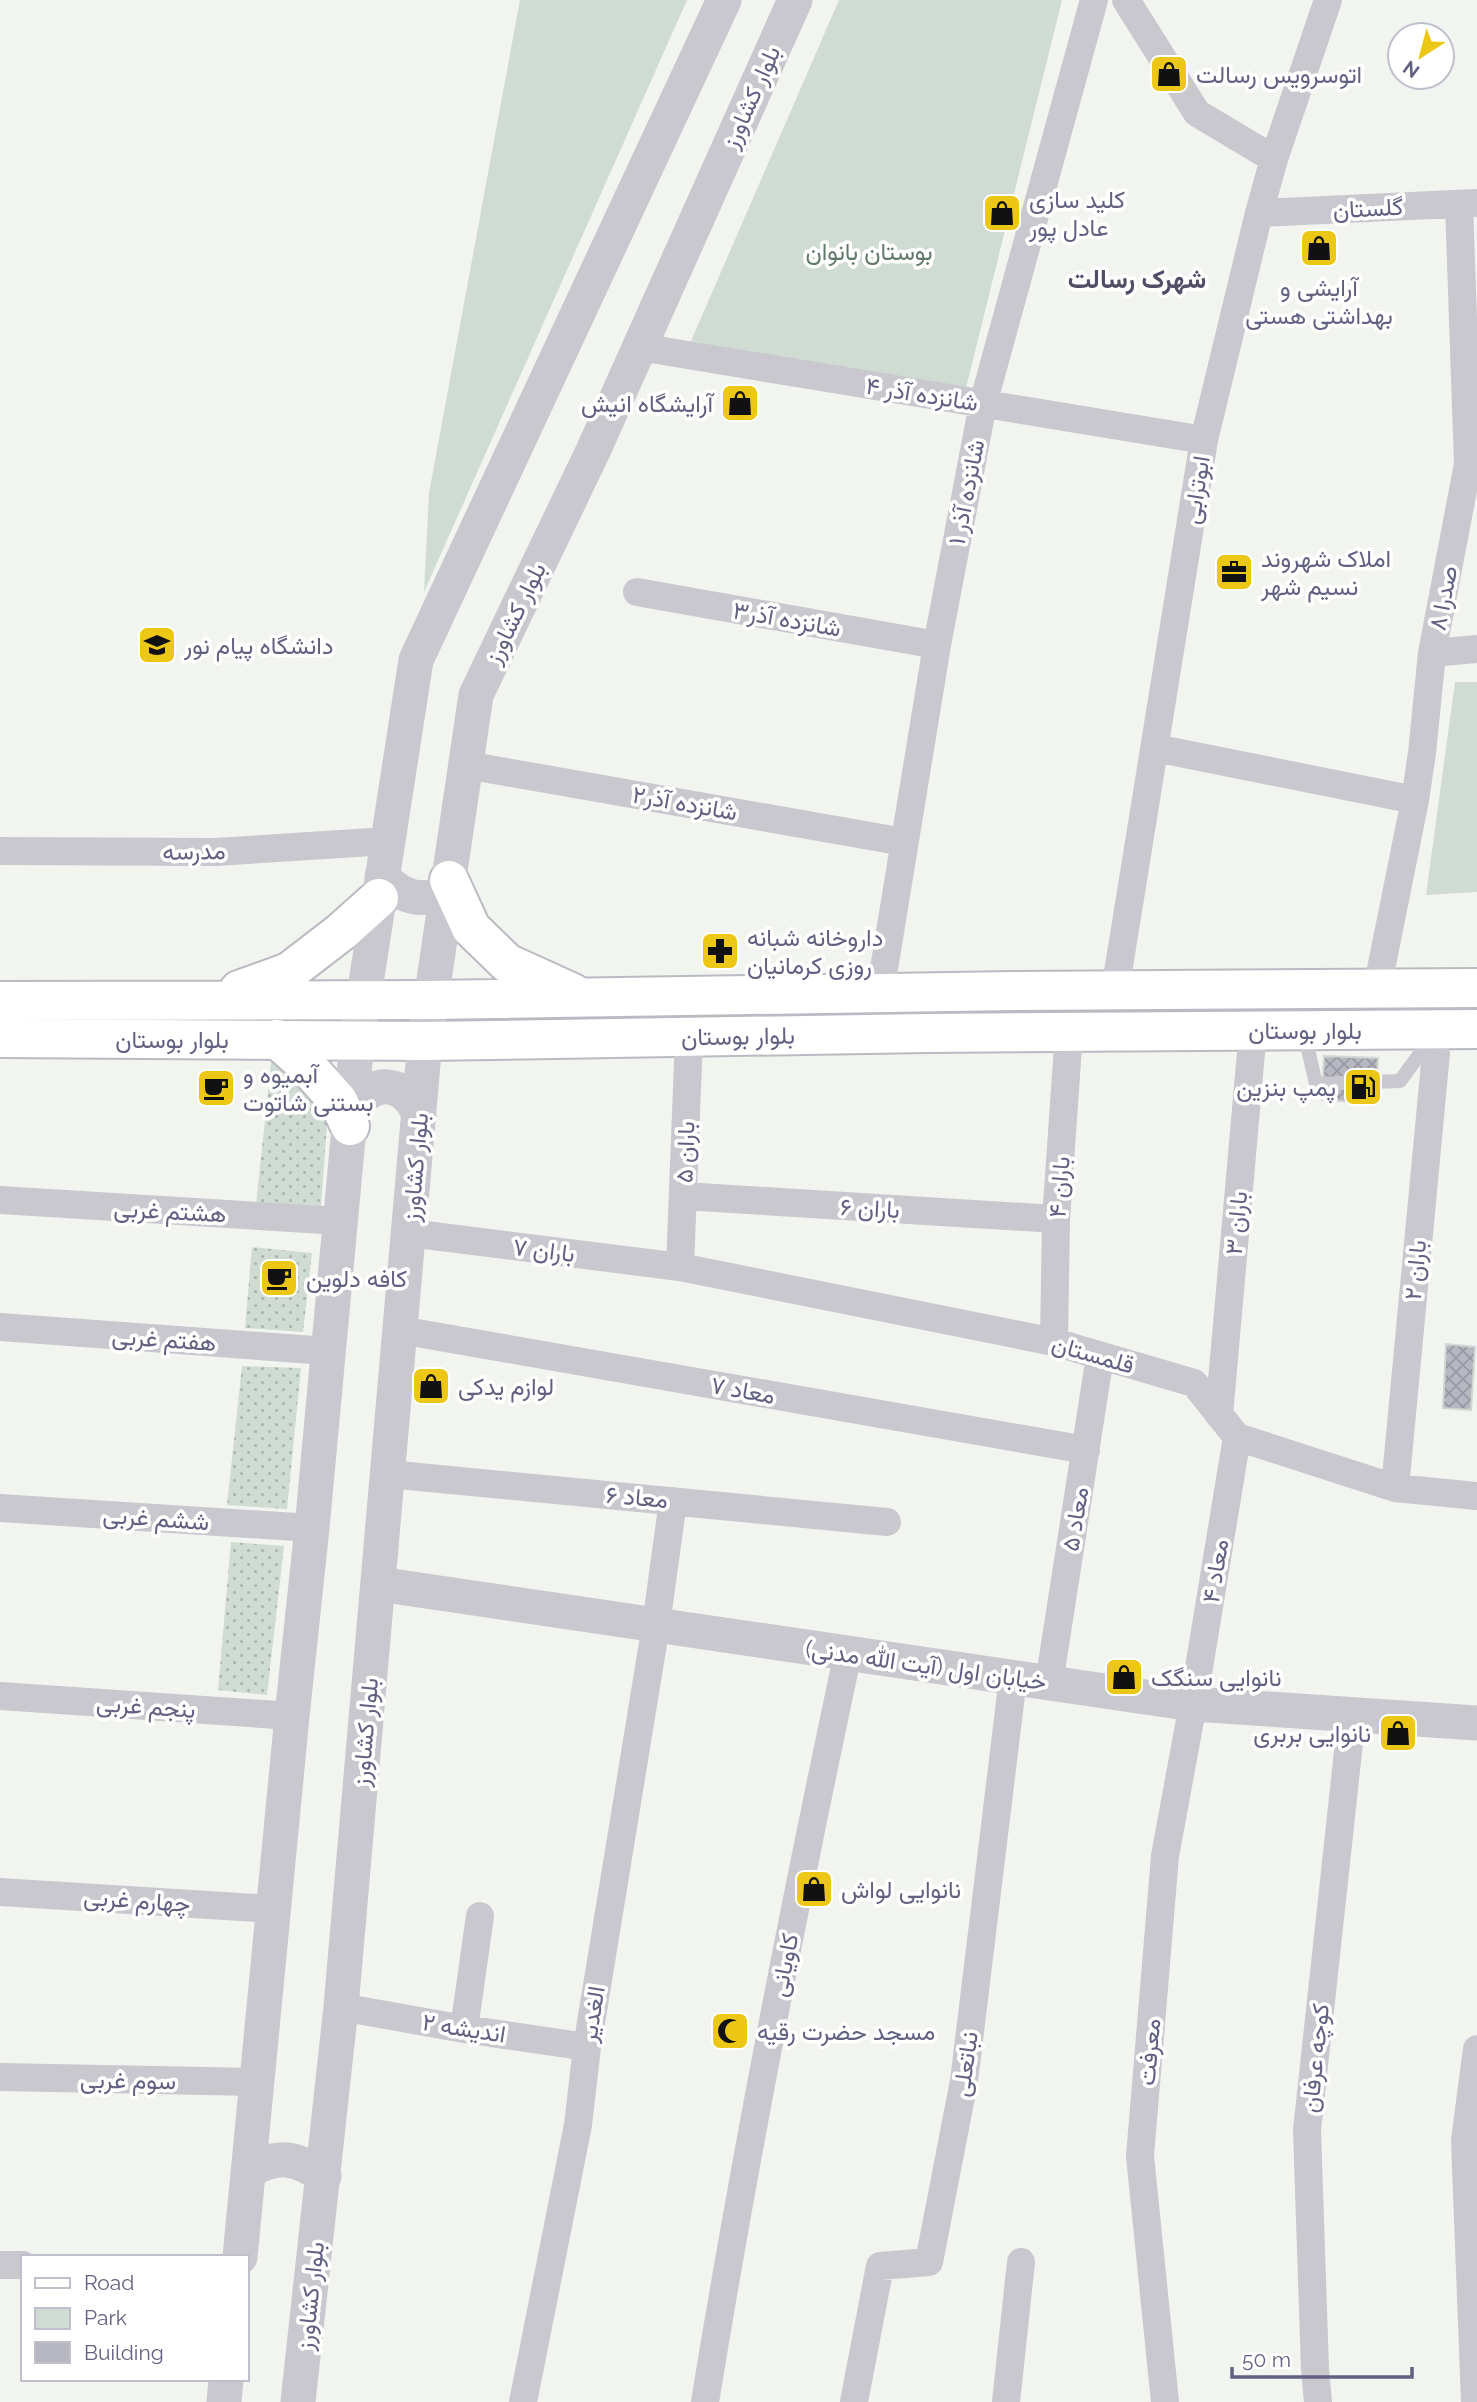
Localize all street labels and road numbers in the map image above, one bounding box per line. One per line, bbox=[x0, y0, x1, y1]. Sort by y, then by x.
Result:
street label: بلوار کشاورز bbox=[715, 41, 787, 154]
street label: گلستان bbox=[1332, 192, 1404, 224]
street label: شانزده آذر ۴ bbox=[864, 371, 980, 418]
street label: شانزده آذر ۱ bbox=[942, 437, 991, 547]
street label: ابوترابی bbox=[1176, 454, 1217, 526]
street label: بلوار کشاورز bbox=[478, 558, 553, 670]
street label: صدرا ۸ bbox=[1423, 563, 1464, 633]
street label: شانزده آذر۳ bbox=[730, 595, 843, 644]
street label: شانزده آذر۲ bbox=[630, 780, 740, 827]
street label: مدرسه bbox=[162, 836, 226, 867]
street label: بلوار بوستان bbox=[1248, 1016, 1362, 1046]
street label: بلوار بوستان bbox=[681, 1021, 795, 1052]
street label: بلوار بوستان bbox=[115, 1025, 229, 1055]
street label: بلوار کشاورز bbox=[396, 1111, 435, 1224]
street label: باران ۵ bbox=[669, 1120, 702, 1184]
street label: باران ۴ bbox=[1042, 1155, 1077, 1219]
street label: باران ۳ bbox=[1219, 1190, 1254, 1256]
street label: باران ۶ bbox=[839, 1192, 900, 1225]
street label: هشتم غربی bbox=[113, 1194, 227, 1230]
street label: باران ۷ bbox=[511, 1232, 577, 1269]
street label: باران ۲ bbox=[1398, 1239, 1433, 1301]
street label: هفتم غربی bbox=[111, 1321, 217, 1359]
street label: قلمستان bbox=[1048, 1328, 1138, 1380]
street label: معاد ۷ bbox=[709, 1370, 777, 1410]
street label: معاد ۶ bbox=[605, 1480, 669, 1514]
street label: معاد ۵ bbox=[1056, 1485, 1094, 1553]
street label: ششم غربی bbox=[102, 1500, 210, 1538]
street label: معاد ۴ bbox=[1196, 1537, 1234, 1605]
street label: خیابان اول (آیت الله مدنی) bbox=[803, 1634, 1048, 1697]
street label: بلوار کشاورز bbox=[346, 1676, 385, 1789]
street label: پنجم غربی bbox=[95, 1688, 197, 1726]
street label: چهارم غربی bbox=[82, 1882, 191, 1920]
street label: کاویانی bbox=[764, 1931, 805, 1999]
street label: الغدیر bbox=[573, 1984, 612, 2045]
street label: کوچه عرفان bbox=[1295, 2002, 1337, 2114]
street label: اندیشه ۲ bbox=[420, 2007, 508, 2049]
street label: معرفت bbox=[1132, 2017, 1167, 2087]
street label: نباتعلی bbox=[946, 2029, 984, 2099]
street label: سوم غربی bbox=[80, 2065, 176, 2097]
street label: بلوار کشاورز bbox=[290, 2240, 331, 2353]

